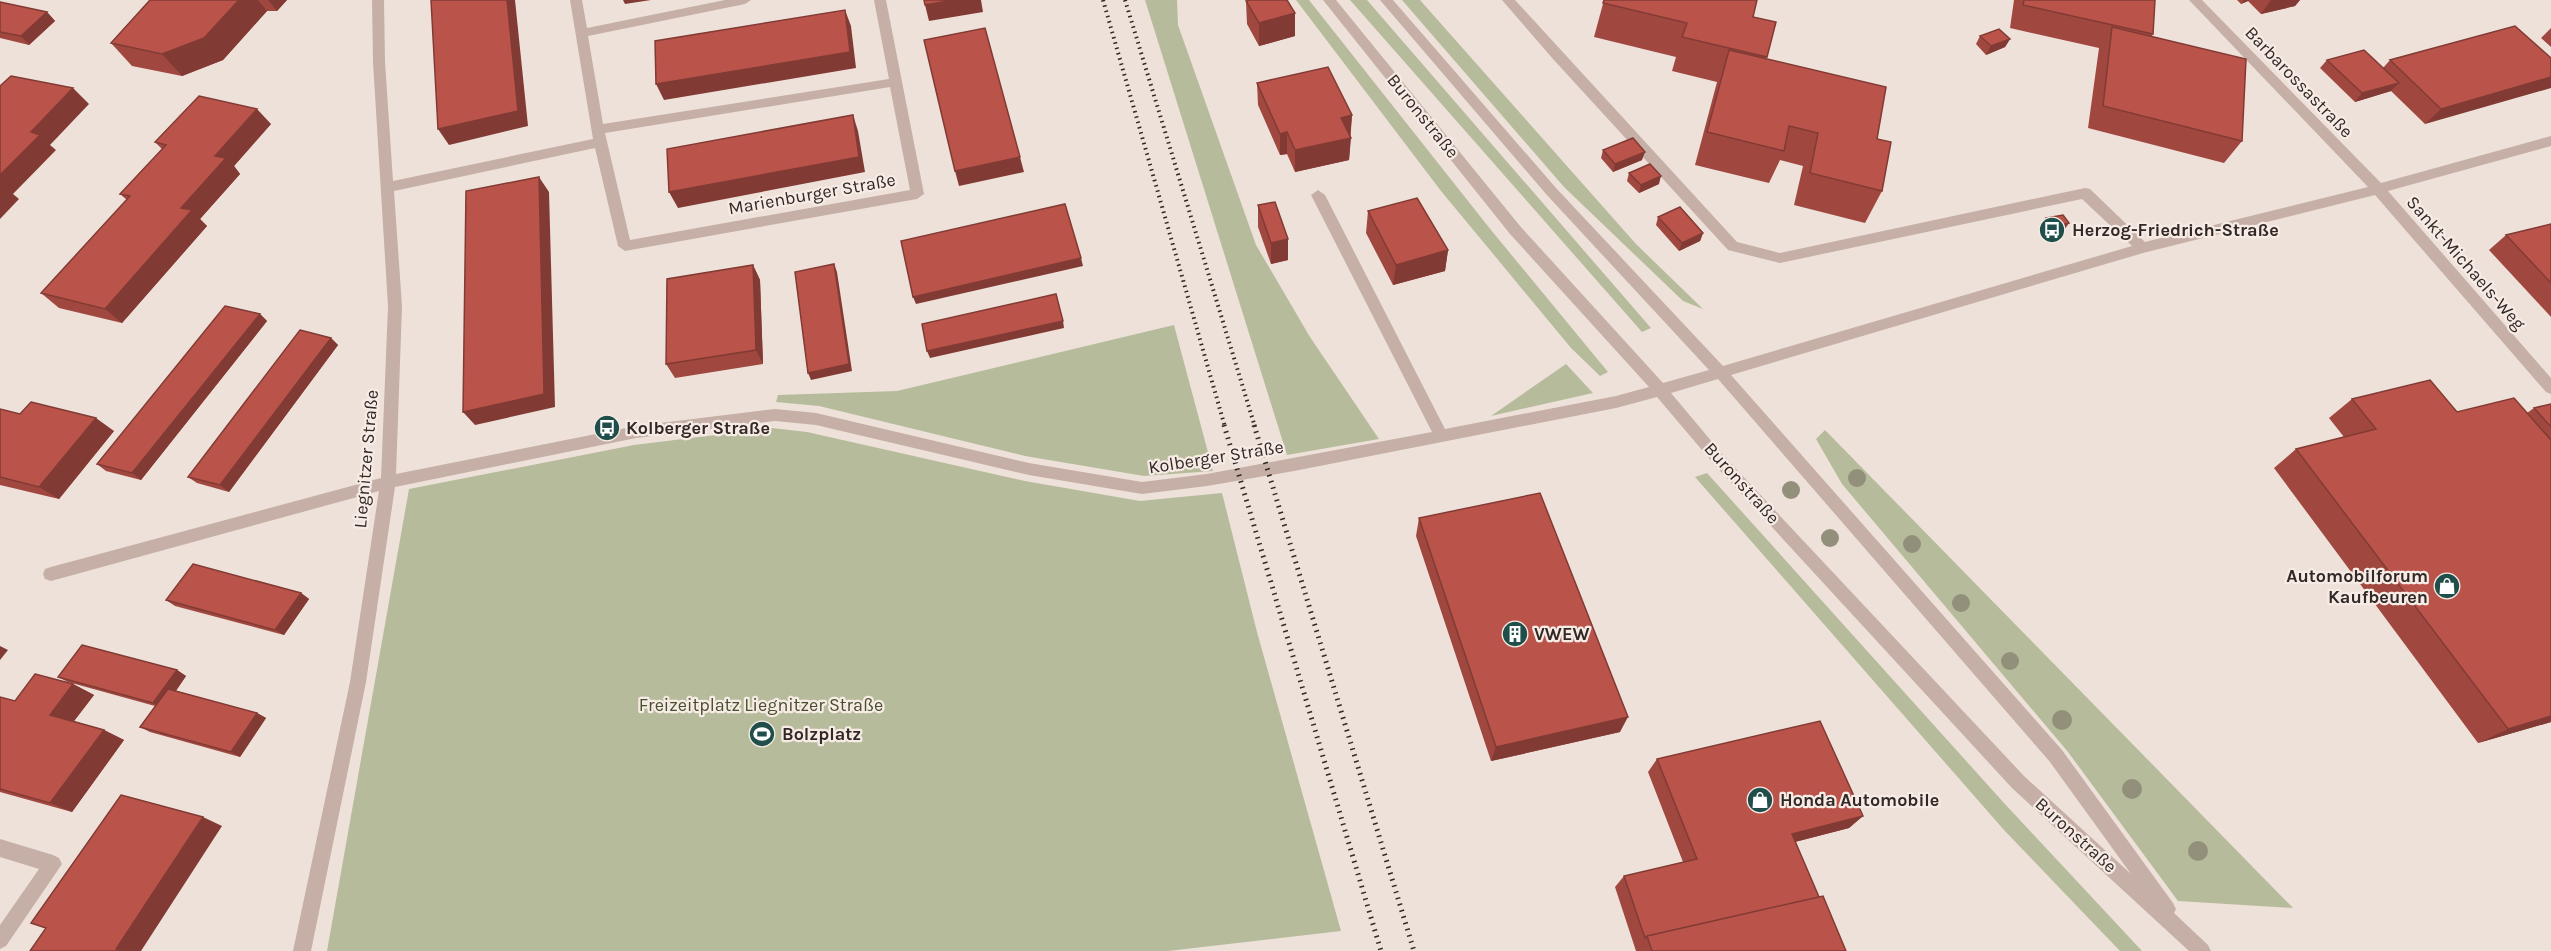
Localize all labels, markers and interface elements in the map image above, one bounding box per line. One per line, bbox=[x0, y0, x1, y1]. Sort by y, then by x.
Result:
street label: Barbarossastraße bbox=[2240, 22, 2358, 142]
street label: Buronstraße bbox=[1382, 69, 1464, 163]
street label: Marienburger Straße bbox=[727, 168, 897, 220]
street label: Sankt-Michaels-Weg bbox=[2402, 191, 2530, 335]
bus stop icon: Herzog-Friedrich-Straße bbox=[2037, 215, 2067, 245]
place label: Herzog-Friedrich-Straße bbox=[2072, 219, 2279, 241]
street label: Liegnitzer Straße bbox=[349, 389, 383, 529]
bus stop icon: Kolberger Straße bbox=[592, 413, 622, 443]
place label: Kolberger Straße bbox=[626, 417, 770, 439]
street label: Kolberger Straße bbox=[1147, 435, 1285, 479]
street label: Buronstraße bbox=[1700, 438, 1784, 528]
place label: Automobilforum Kaufbeuren bbox=[2286, 565, 2428, 608]
shop icon: Automobilforum Kaufbeuren bbox=[2432, 571, 2462, 601]
building icon: VWEW bbox=[1500, 619, 1530, 649]
place label: VWEW bbox=[1534, 623, 1589, 645]
park label: Freizeitplatz Liegnitzer Straße bbox=[639, 694, 883, 716]
sports icon: Bolzplatz bbox=[747, 719, 777, 749]
place label: Bolzplatz bbox=[782, 723, 861, 745]
shop icon: Honda Automobile bbox=[1745, 785, 1775, 815]
place label: Honda Automobile bbox=[1780, 789, 1939, 811]
street label: Buronstraße bbox=[2031, 793, 2121, 877]

